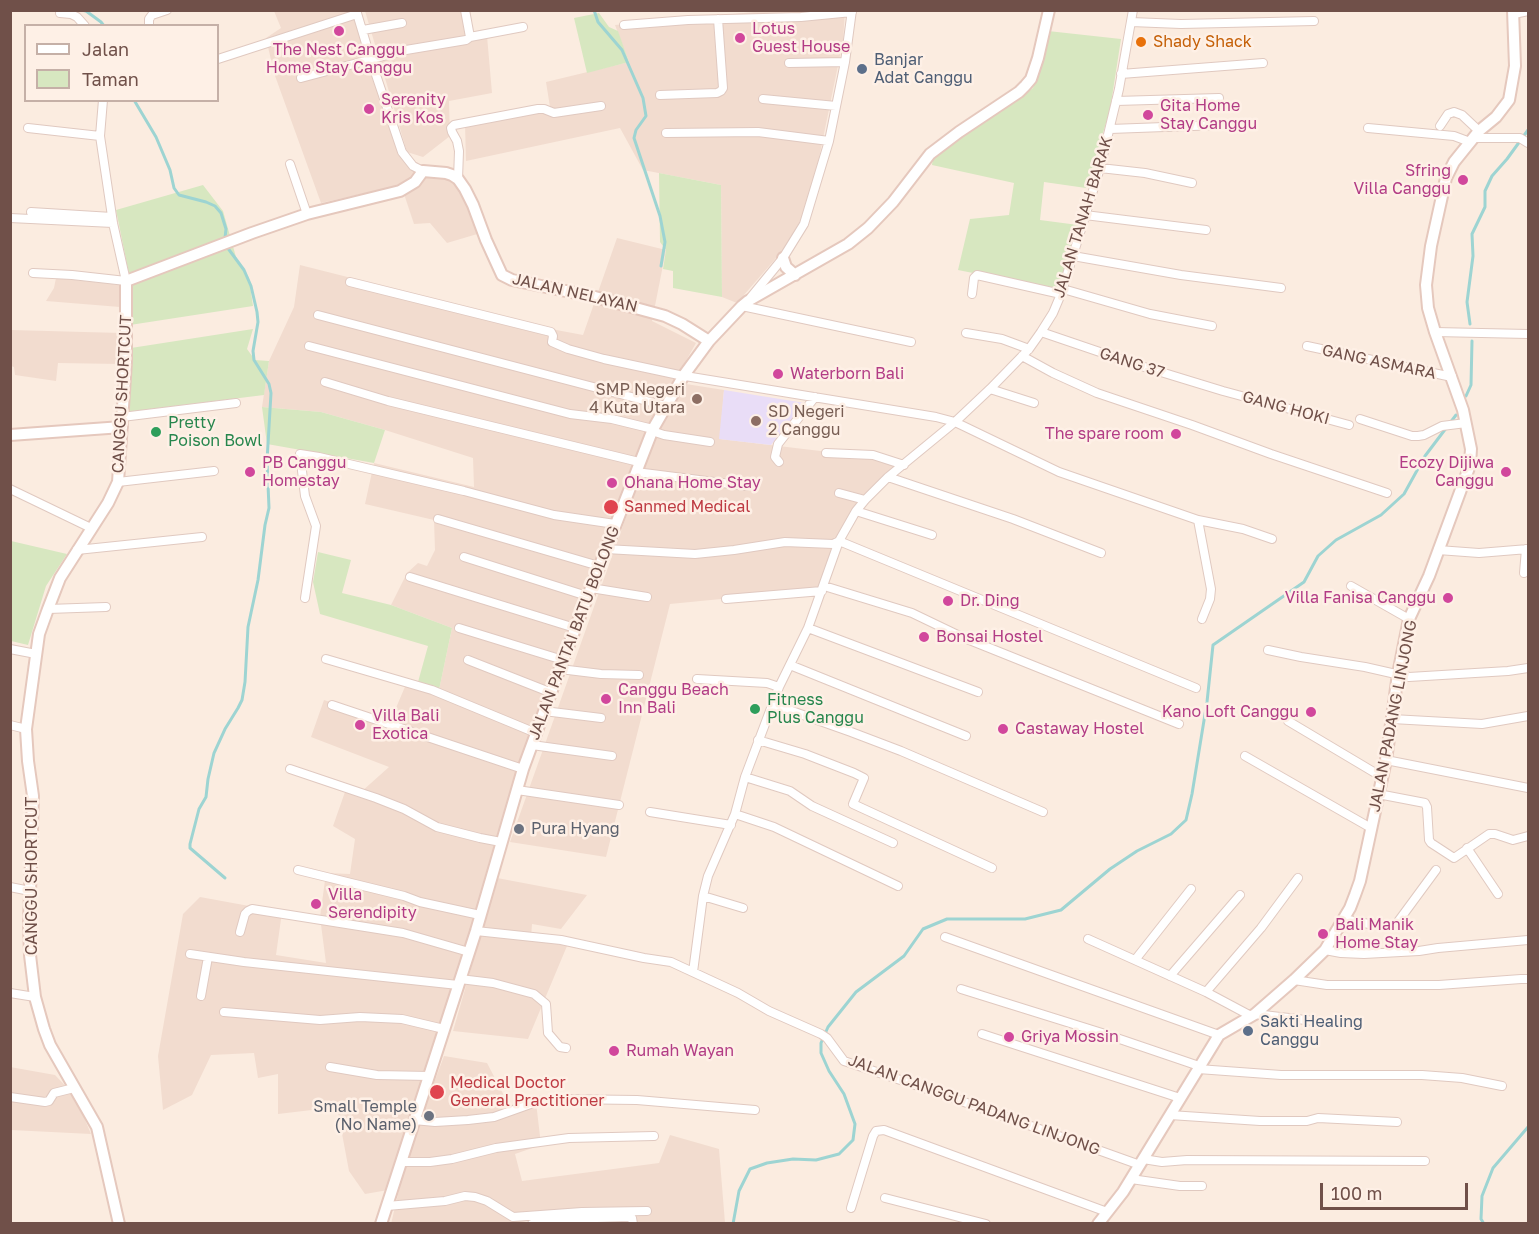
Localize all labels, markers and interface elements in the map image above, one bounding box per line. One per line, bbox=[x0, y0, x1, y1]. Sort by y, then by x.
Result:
place label: Lotus Guest House bbox=[752, 19, 850, 57]
legend bbox=[24, 24, 219, 102]
marker: The Nest Canggu Home Stay Canggu bbox=[332, 24, 346, 38]
marker: Lotus Guest House bbox=[733, 31, 747, 45]
place label: Shady Shack bbox=[1153, 32, 1252, 52]
marker: Shady Shack bbox=[1134, 35, 1148, 49]
text: Jalan bbox=[82, 38, 129, 60]
place label: The Nest Canggu Home Stay Canggu bbox=[266, 40, 412, 78]
place label: Banjar Adat Canggu bbox=[874, 50, 973, 88]
marker: Banjar Adat Canggu bbox=[855, 62, 869, 76]
text: Taman bbox=[82, 68, 139, 90]
place label: Serenity Kris Kos bbox=[381, 90, 446, 128]
place label: Gita Home Stay Canggu bbox=[1160, 96, 1257, 134]
marker: Serenity Kris Kos bbox=[362, 102, 376, 116]
marker: Gita Home Stay Canggu bbox=[1141, 108, 1155, 122]
street label: JALAN TANAH BARAK bbox=[1049, 134, 1117, 300]
place label: Sfring Villa Canggu bbox=[1354, 161, 1451, 199]
marker: Sfring Villa Canggu bbox=[1456, 173, 1470, 187]
street label: JALAN NELAYAN bbox=[511, 269, 639, 317]
street label: CANGGU SHORTCUT bbox=[108, 314, 136, 474]
street label: GANG ASMARA bbox=[1320, 341, 1438, 383]
street label: GANG 37 bbox=[1097, 344, 1167, 382]
place label: Waterborn Bali bbox=[790, 364, 904, 384]
marker: Waterborn Bali bbox=[771, 367, 785, 381]
place label: SMP Negeri 4 Kuta Utara bbox=[589, 380, 685, 418]
street label: GANG HOKI bbox=[1240, 387, 1332, 429]
marker: SMP Negeri 4 Kuta Utara bbox=[690, 392, 704, 406]
place label: SD Negeri 2 Canggu bbox=[768, 402, 845, 440]
place label: Pretty Poison Bowl bbox=[168, 413, 262, 451]
marker: SD Negeri 2 Canggu bbox=[749, 414, 763, 428]
place label: The spare room bbox=[1045, 424, 1164, 444]
marker: Pretty Poison Bowl bbox=[149, 425, 163, 439]
marker: The spare room bbox=[1169, 427, 1183, 441]
place label: PB Canggu Homestay bbox=[262, 453, 346, 491]
place label: Ecozy Dijiwa Canggu bbox=[1399, 453, 1494, 491]
marker: PB Canggu Homestay bbox=[243, 465, 257, 479]
marker: Ecozy Dijiwa Canggu bbox=[1499, 465, 1513, 479]
place label: Ohana Home Stay bbox=[624, 473, 761, 493]
marker: Ohana Home Stay bbox=[605, 476, 619, 490]
place label: Sanmed Medical bbox=[624, 497, 750, 517]
marker: Sanmed Medical bbox=[602, 498, 620, 516]
street label: JALAN PANTAI BATU BOLONG bbox=[524, 523, 624, 743]
place label: Villa Fanisa Canggu bbox=[1285, 588, 1436, 608]
place label: Dr. Ding bbox=[960, 591, 1019, 611]
marker: Villa Fanisa Canggu bbox=[1441, 591, 1455, 605]
marker: Dr. Ding bbox=[941, 594, 955, 608]
street label: JALAN PADANG LINJONG bbox=[1365, 618, 1421, 814]
place label: Bonsai Hostel bbox=[936, 627, 1043, 647]
marker: Bonsai Hostel bbox=[917, 630, 931, 644]
place label: Canggu Beach Inn Bali bbox=[618, 680, 729, 718]
place label: Fitness Plus Canggu bbox=[767, 690, 864, 728]
marker: Canggu Beach Inn Bali bbox=[599, 692, 613, 706]
marker: Fitness Plus Canggu bbox=[748, 702, 762, 716]
place label: Kano Loft Canggu bbox=[1162, 702, 1299, 722]
marker: Kano Loft Canggu bbox=[1304, 705, 1318, 719]
place label: Villa Bali Exotica bbox=[372, 706, 439, 744]
marker: Villa Bali Exotica bbox=[353, 718, 367, 732]
place label: Castaway Hostel bbox=[1015, 719, 1144, 739]
marker: Castaway Hostel bbox=[996, 722, 1010, 736]
street label: CANGGU SHORTCUT bbox=[22, 797, 42, 955]
place label: Pura Hyang bbox=[531, 819, 620, 839]
marker: Pura Hyang bbox=[512, 822, 526, 836]
place label: Villa Serendipity bbox=[328, 885, 417, 923]
marker: Villa Serendipity bbox=[309, 897, 323, 911]
place label: Bali Manik Home Stay bbox=[1335, 915, 1418, 953]
marker: Bali Manik Home Stay bbox=[1316, 927, 1330, 941]
place label: Sakti Healing Canggu bbox=[1260, 1012, 1363, 1050]
marker: Sakti Healing Canggu bbox=[1241, 1024, 1255, 1038]
place label: Griya Mossin bbox=[1021, 1027, 1119, 1047]
marker: Griya Mossin bbox=[1002, 1030, 1016, 1044]
place label: Rumah Wayan bbox=[626, 1041, 734, 1061]
marker: Rumah Wayan bbox=[607, 1044, 621, 1058]
street label: JALAN CANGGU PADANG LINJONG bbox=[845, 1050, 1103, 1160]
place label: Medical Doctor General Practitioner bbox=[450, 1073, 605, 1111]
marker: Medical Doctor General Practitioner bbox=[428, 1083, 446, 1101]
place label: Small Temple (No Name) bbox=[313, 1097, 417, 1135]
marker: Small Temple (No Name) bbox=[422, 1109, 436, 1123]
scale bar bbox=[1323, 1171, 1472, 1209]
text: 100 m bbox=[1331, 1182, 1382, 1204]

